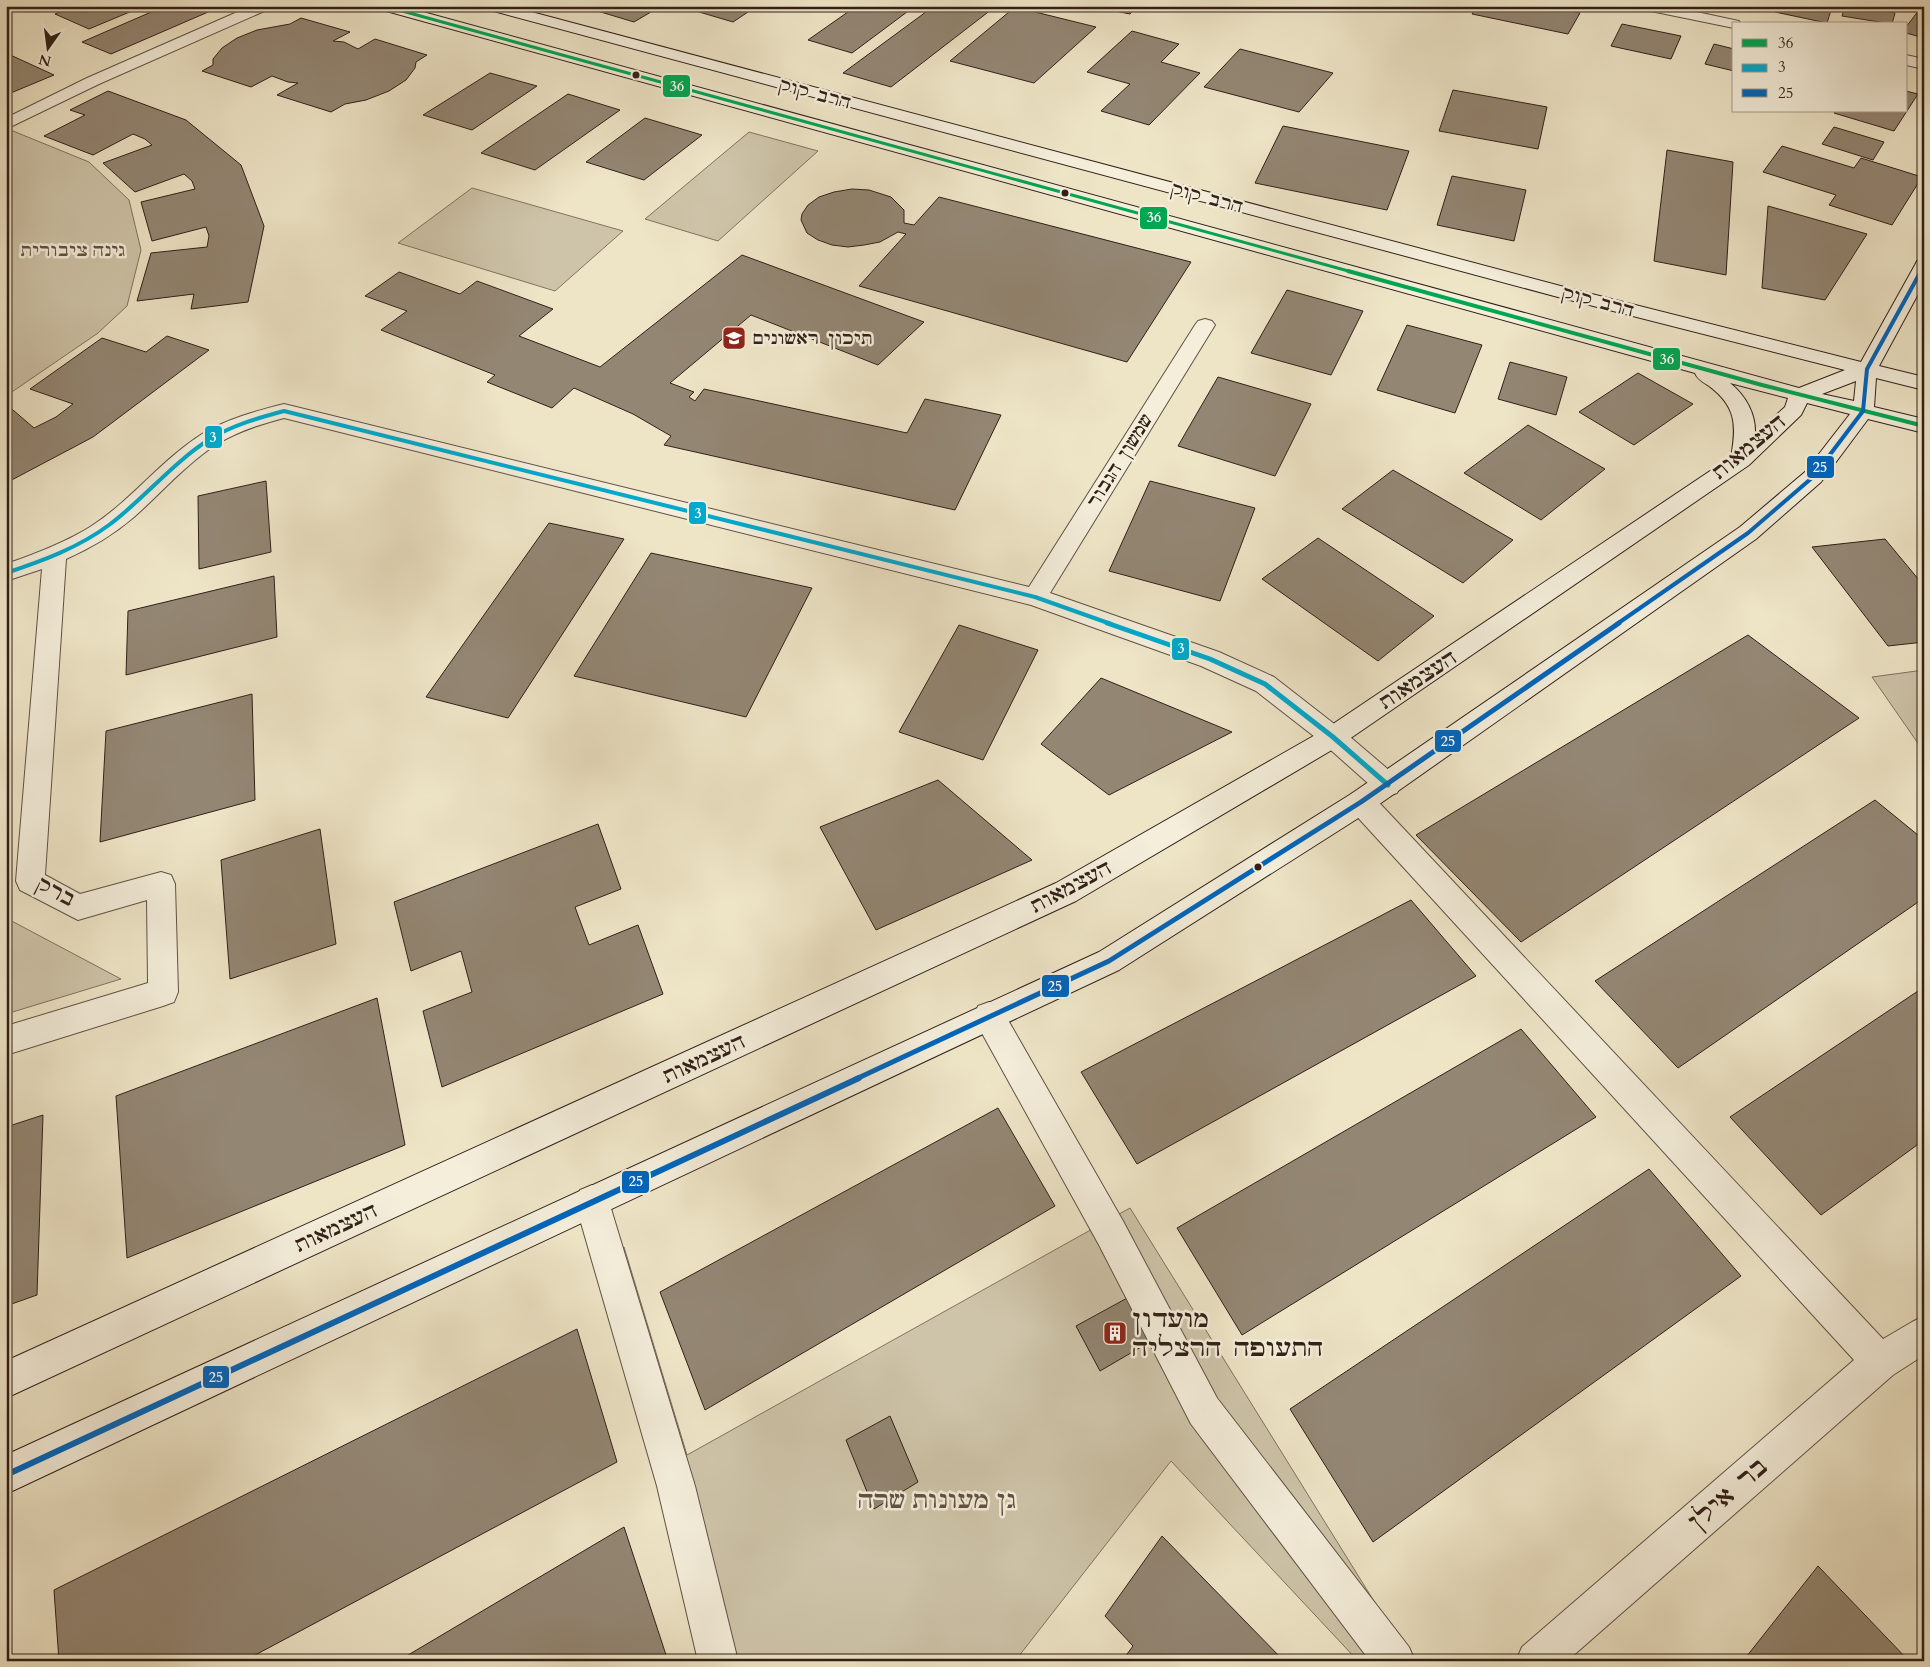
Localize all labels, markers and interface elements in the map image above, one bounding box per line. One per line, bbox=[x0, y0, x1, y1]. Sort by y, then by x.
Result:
north arrow bbox=[22, 22, 72, 72]
legend bbox=[1732, 22, 1908, 112]
text: 36 bbox=[1778, 33, 1794, 53]
text: N bbox=[37, 49, 53, 71]
text: 3 bbox=[1778, 57, 1786, 77]
unlabelled marker bbox=[631, 70, 641, 80]
street label: הרב קוק bbox=[776, 72, 854, 116]
line badge: 36 bbox=[662, 74, 691, 98]
text: 36 bbox=[670, 77, 684, 96]
text: 25 bbox=[1778, 83, 1793, 103]
street label: הרב קוק bbox=[1168, 176, 1246, 220]
unlabelled marker bbox=[1060, 188, 1070, 198]
line badge: 36 bbox=[1139, 206, 1168, 230]
text: 36 bbox=[1147, 208, 1161, 227]
park label: גינה ציבורית bbox=[21, 238, 125, 263]
street label: הרב קוק bbox=[1559, 280, 1637, 324]
school or university icon: תיכון ראשונים bbox=[721, 325, 747, 351]
place label: תיכון ראשונים bbox=[752, 326, 872, 351]
line badge: 36 bbox=[1652, 347, 1681, 371]
text: 36 bbox=[1660, 350, 1674, 369]
street label: העצמאות bbox=[1706, 407, 1792, 487]
street label: שמשון הגבור bbox=[1081, 409, 1159, 513]
line badge: 3 bbox=[204, 425, 223, 449]
text: 3 bbox=[209, 428, 217, 447]
line badge: 25 bbox=[1806, 455, 1835, 479]
text: 25 bbox=[1813, 458, 1827, 477]
line badge: 3 bbox=[688, 501, 707, 525]
text: 3 bbox=[694, 504, 702, 523]
line badge: 3 bbox=[1171, 637, 1190, 661]
text: 3 bbox=[1177, 639, 1185, 658]
street label: העצמאות bbox=[1373, 643, 1463, 717]
line badge: 25 bbox=[1434, 729, 1462, 753]
text: 25 bbox=[1441, 732, 1455, 751]
street label: העצמאות bbox=[1025, 853, 1117, 921]
unlabelled marker bbox=[1253, 862, 1263, 872]
street label: ברק bbox=[32, 870, 80, 914]
line badge: 25 bbox=[1041, 974, 1070, 998]
text: 25 bbox=[1048, 977, 1062, 996]
street label: העצמאות bbox=[658, 1027, 750, 1091]
line badge: 25 bbox=[621, 1170, 650, 1194]
text: 25 bbox=[629, 1172, 643, 1191]
street label: העצמאות bbox=[290, 1196, 382, 1260]
place label: מועדון התעופה הרצליה bbox=[1132, 1302, 1323, 1365]
building icon: מועדון התעופה הרצליה bbox=[1102, 1320, 1128, 1346]
line badge: 25 bbox=[202, 1365, 230, 1389]
text: 25 bbox=[209, 1368, 223, 1387]
street label: בר אילן bbox=[1681, 1450, 1775, 1538]
park label: גן מעונות שרה bbox=[858, 1483, 1016, 1517]

